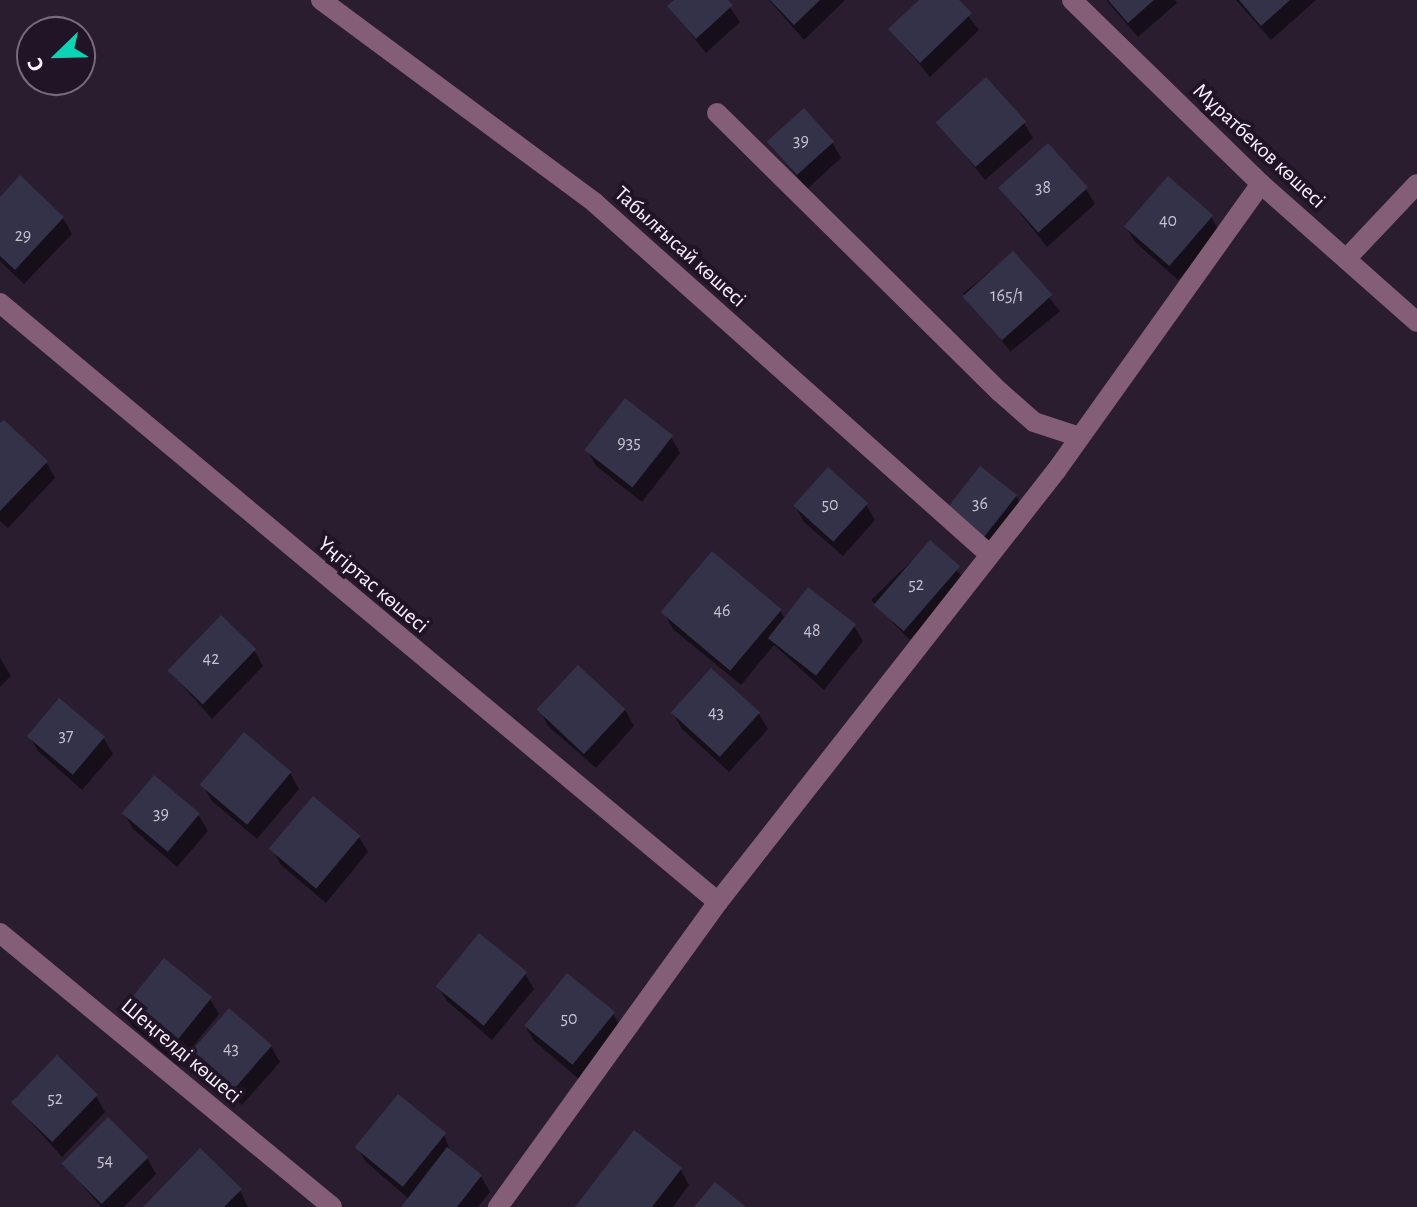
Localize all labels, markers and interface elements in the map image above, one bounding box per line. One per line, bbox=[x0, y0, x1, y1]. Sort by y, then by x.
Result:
north arrow bbox=[16, 16, 96, 96]
text: С bbox=[23, 55, 48, 75]
street label: Мұратбеков көшесі bbox=[1187, 78, 1331, 214]
house number: 39 bbox=[793, 130, 809, 152]
house number: 38 bbox=[1035, 177, 1051, 199]
street label: Табылғысай көшесі bbox=[609, 181, 751, 313]
house number: 40 bbox=[1159, 210, 1177, 232]
house number: 29 bbox=[15, 225, 31, 247]
house number: 165/1 bbox=[990, 285, 1024, 307]
house number: 935 bbox=[617, 432, 641, 454]
house number: 36 bbox=[972, 493, 988, 515]
house number: 50 bbox=[821, 494, 839, 516]
street label: Үңгіртас көшесі bbox=[312, 531, 434, 639]
house number: 52 bbox=[908, 574, 924, 596]
house number: 46 bbox=[713, 600, 731, 622]
house number: 48 bbox=[803, 620, 821, 642]
house number: 42 bbox=[203, 648, 219, 670]
house number: 43 bbox=[708, 702, 724, 724]
house number: 37 bbox=[59, 725, 73, 747]
house number: 39 bbox=[153, 803, 169, 825]
street label: Шеңгелді көшесі bbox=[115, 993, 247, 1109]
house number: 50 bbox=[560, 1008, 578, 1030]
house number: 43 bbox=[223, 1038, 239, 1060]
house number: 52 bbox=[47, 1088, 63, 1110]
house number: 54 bbox=[97, 1150, 113, 1172]

